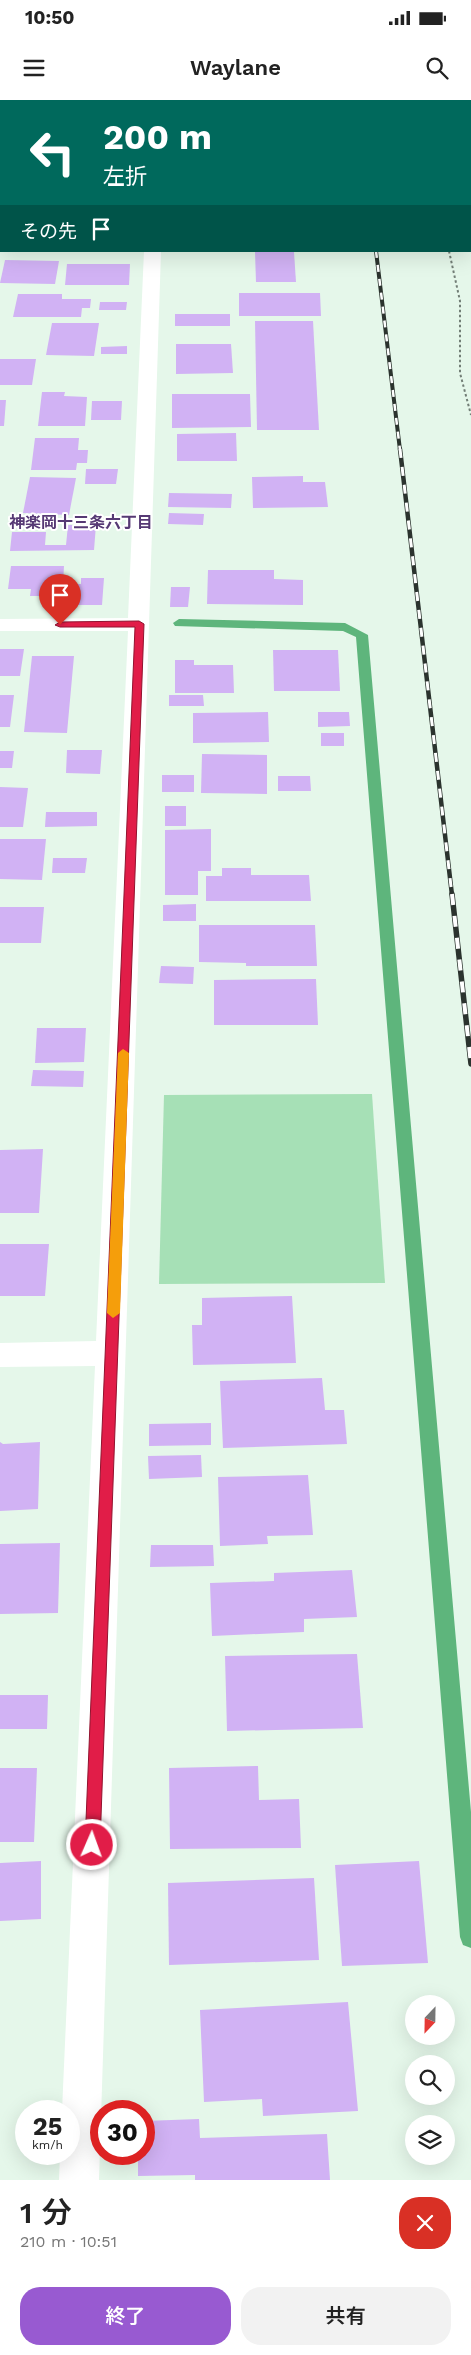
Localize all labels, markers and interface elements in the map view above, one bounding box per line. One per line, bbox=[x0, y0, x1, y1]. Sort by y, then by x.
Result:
text: 10:50 bbox=[25, 6, 74, 29]
icon: menu bbox=[20, 54, 48, 82]
icon: search bbox=[423, 54, 451, 82]
text: Waylane bbox=[190, 55, 281, 80]
text: 200 m bbox=[103, 116, 212, 158]
icon: left bbox=[20, 120, 85, 185]
text: 左折 bbox=[103, 164, 147, 189]
icon: arrive bbox=[87, 215, 115, 243]
text: その先 bbox=[20, 220, 77, 243]
district label: 神楽岡十三条六丁目 bbox=[9, 513, 153, 532]
pin bbox=[39, 574, 81, 625]
icon: arrive bbox=[46, 581, 74, 609]
position arrow bbox=[65, 1818, 117, 1870]
north arrow bbox=[405, 1995, 455, 2045]
map controls bbox=[405, 1995, 455, 2165]
button: search bbox=[405, 2055, 455, 2105]
speed limit sign: 30 bbox=[90, 2100, 155, 2165]
text: 25 bbox=[33, 2112, 62, 2141]
button: layers bbox=[405, 2115, 455, 2165]
text: km/h bbox=[32, 2138, 63, 2152]
text: 1 分 bbox=[20, 2195, 72, 2230]
button: close bbox=[399, 2197, 451, 2249]
text: 210 m · 10:51 bbox=[20, 2232, 117, 2251]
button: 終了 bbox=[20, 2287, 231, 2345]
button: 共有 bbox=[241, 2287, 451, 2345]

